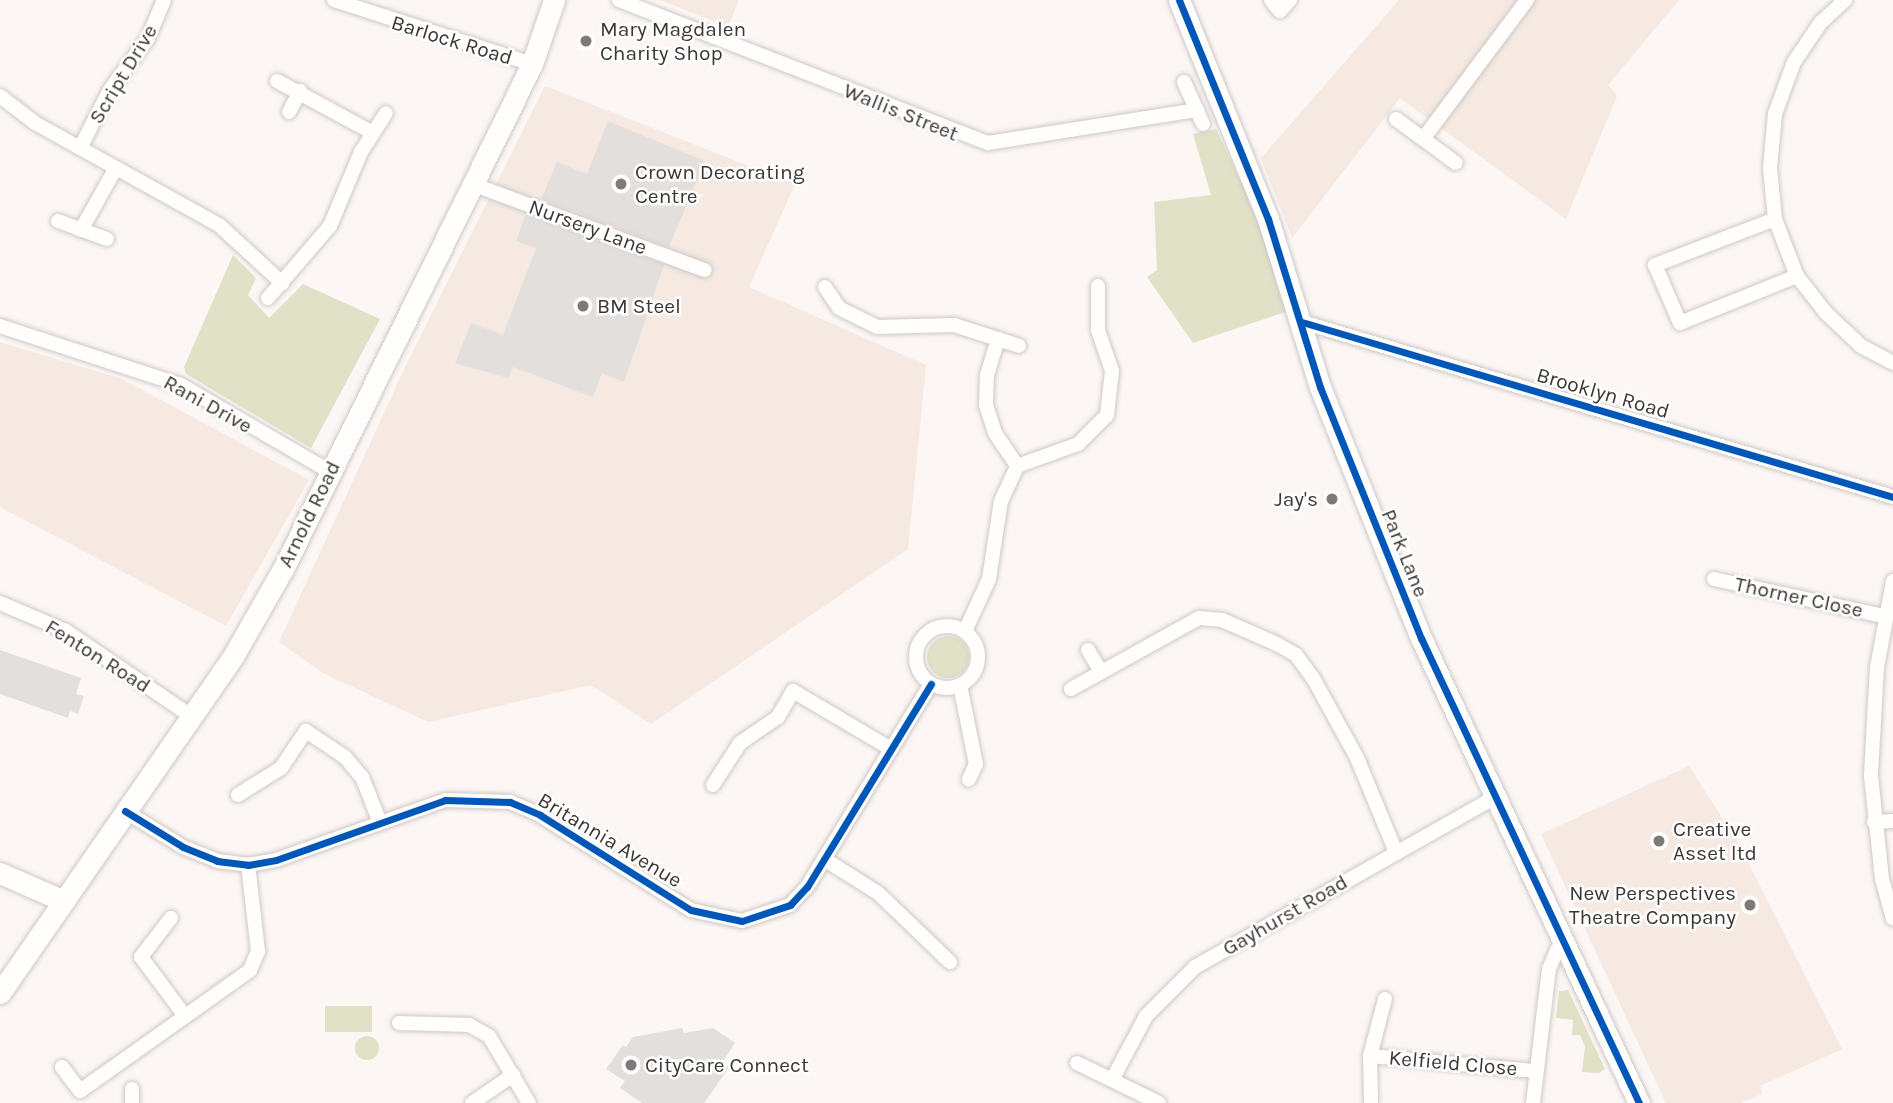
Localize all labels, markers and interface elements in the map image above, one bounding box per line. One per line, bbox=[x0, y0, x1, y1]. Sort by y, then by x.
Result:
street label: Barlock Road bbox=[388, 10, 516, 70]
place label: Mary Magdalen Charity Shop bbox=[600, 16, 746, 66]
street label: Script Drive bbox=[83, 20, 163, 128]
marker: Mary Magdalen Charity Shop bbox=[578, 33, 594, 49]
street label: Wallis Street bbox=[840, 78, 962, 146]
place label: Crown Decorating Centre bbox=[635, 159, 805, 209]
marker: Crown Decorating Centre bbox=[613, 176, 629, 192]
street label: Nursery Lane bbox=[526, 194, 650, 260]
place label: BM Steel bbox=[597, 293, 681, 319]
marker: BM Steel bbox=[575, 298, 591, 314]
street label: Brooklyn Road bbox=[1534, 362, 1672, 424]
street label: Rani Drive bbox=[159, 369, 257, 439]
street label: Arnold Road bbox=[272, 457, 346, 571]
place label: Jay's bbox=[1274, 486, 1318, 512]
marker: Jay's bbox=[1324, 491, 1340, 507]
street label: Park Lane bbox=[1376, 505, 1434, 601]
street label: Thorner Close bbox=[1733, 571, 1865, 623]
street label: Fenton Road bbox=[41, 614, 155, 698]
street label: Britannia Avenue bbox=[533, 787, 687, 893]
place label: Creative Asset ltd bbox=[1673, 816, 1757, 866]
marker: Creative Asset ltd bbox=[1651, 833, 1667, 849]
street label: Gayhurst Road bbox=[1218, 869, 1352, 961]
place label: New Perspectives Theatre Company bbox=[1569, 880, 1736, 930]
marker: New Perspectives Theatre Company bbox=[1742, 897, 1758, 913]
street label: Kelfield Close bbox=[1388, 1045, 1518, 1081]
place label: CityCare Connect bbox=[645, 1052, 809, 1078]
marker: CityCare Connect bbox=[623, 1057, 639, 1073]

